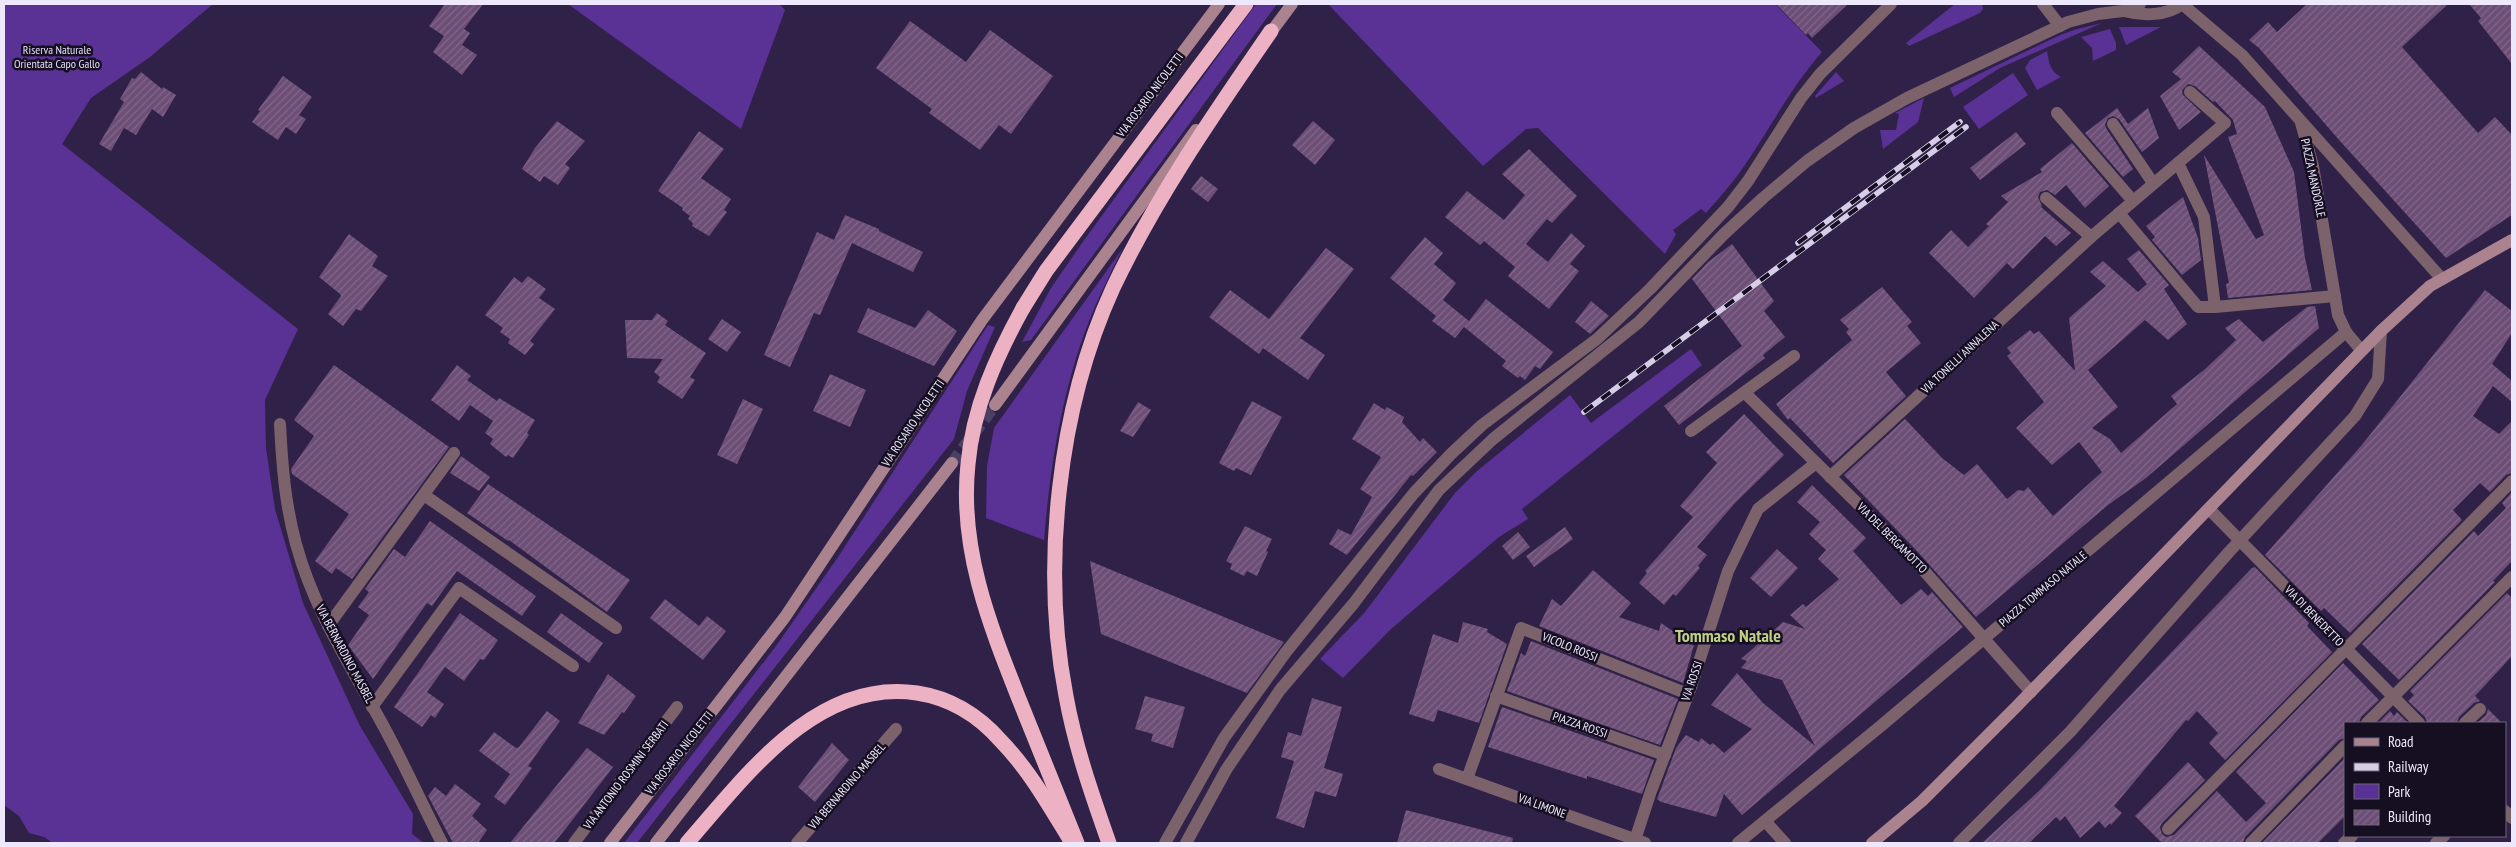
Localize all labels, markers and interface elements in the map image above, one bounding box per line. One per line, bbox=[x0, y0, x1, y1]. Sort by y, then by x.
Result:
park label: Riserva Naturale Orientata Capo Gallo bbox=[14, 42, 100, 71]
street label: VIA ROSARIO NICOLETTI bbox=[1112, 50, 1186, 141]
street label: PIAZZA MANDORLE bbox=[2298, 137, 2329, 219]
street label: VIA TONELLI ANNALENA bbox=[1917, 317, 2002, 397]
street label: VIA ROSARIO NICOLETTI bbox=[877, 376, 947, 470]
street label: VIA DEL BERGAMOTTO bbox=[1853, 499, 1931, 576]
street label: PIAZZA TOMMASO NATALE bbox=[1996, 547, 2090, 630]
street label: VIA DI BENEDETTO bbox=[2281, 581, 2347, 649]
street label: VIA BERNARDINO MASBEL bbox=[313, 601, 378, 706]
district label: Tommaso Natale bbox=[1675, 624, 1781, 647]
street label: VICOLO ROSSI bbox=[1539, 628, 1600, 664]
street label: VIA ROSSI bbox=[1677, 659, 1705, 704]
street label: VIA ROSARIO NICOLETTI bbox=[641, 708, 716, 798]
street label: PIAZZA ROSSI bbox=[1551, 708, 1609, 741]
street label: VIA ANTONIO ROSMINI SERBATI bbox=[579, 717, 671, 833]
legend bbox=[2344, 722, 2506, 837]
text: Road bbox=[2388, 732, 2414, 751]
street label: VIA BERNARDINO MASBEL bbox=[804, 739, 888, 833]
text: Railway bbox=[2388, 757, 2429, 776]
text: Park bbox=[2388, 782, 2410, 801]
street label: VIA LIMONE bbox=[1515, 790, 1568, 821]
text: Building bbox=[2388, 807, 2431, 826]

